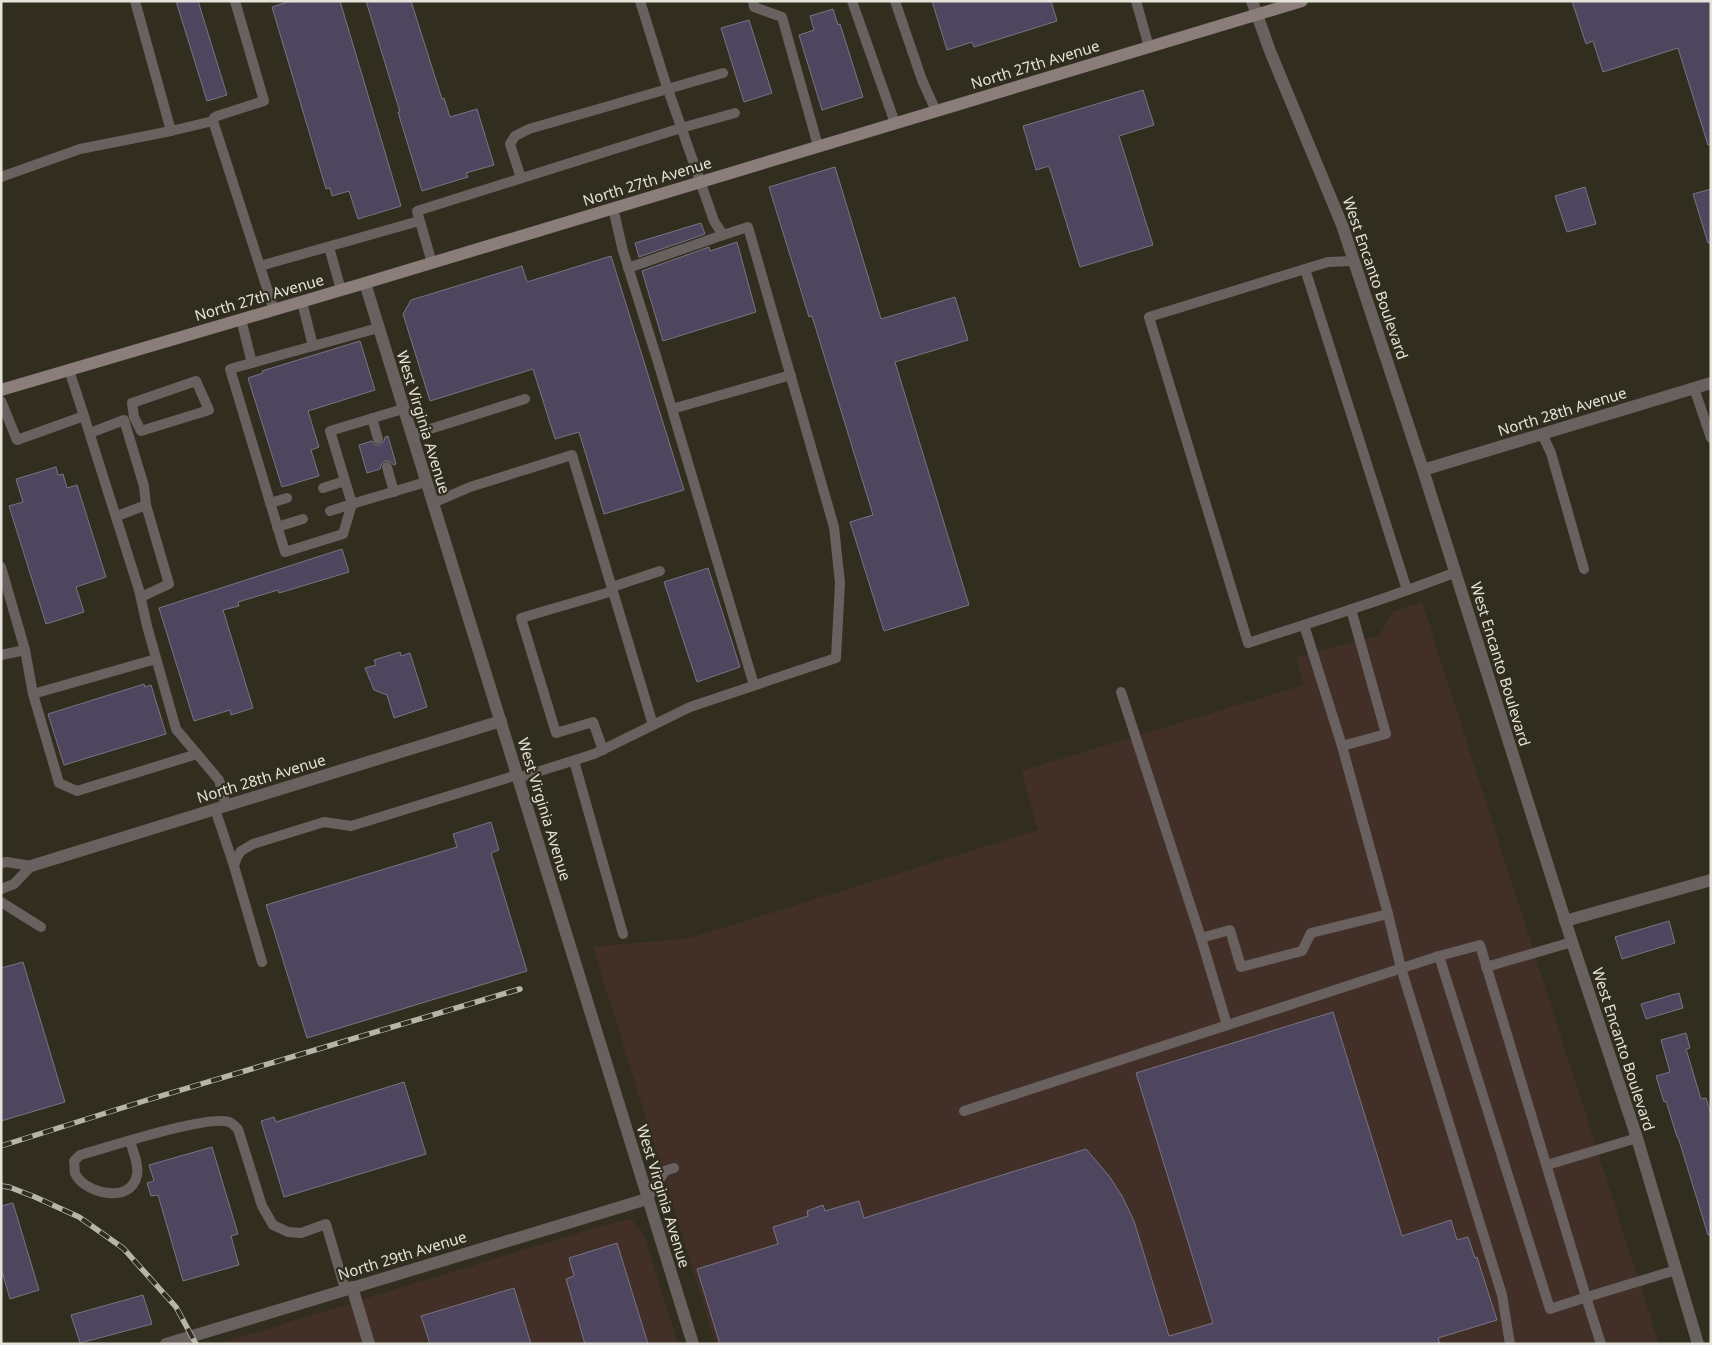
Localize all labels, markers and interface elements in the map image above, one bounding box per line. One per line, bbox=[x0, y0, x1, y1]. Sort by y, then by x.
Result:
street label: North 27th Avenue bbox=[968, 35, 1102, 93]
street label: North 27th Avenue bbox=[580, 152, 714, 210]
street label: West Encanto Boulevard bbox=[1339, 194, 1413, 362]
street label: North 27th Avenue bbox=[192, 269, 326, 325]
street label: West Virginia Avenue bbox=[393, 348, 455, 496]
street label: North 28th Avenue bbox=[1495, 382, 1629, 440]
street label: West Encanto Boulevard bbox=[1466, 579, 1536, 749]
street label: West Virginia Avenue bbox=[514, 735, 576, 883]
street label: North 28th Avenue bbox=[194, 749, 328, 807]
street label: West Encanto Boulevard bbox=[1588, 965, 1660, 1133]
street label: West Virginia Avenue bbox=[633, 1122, 695, 1270]
street label: North 29th Avenue bbox=[335, 1226, 469, 1284]

